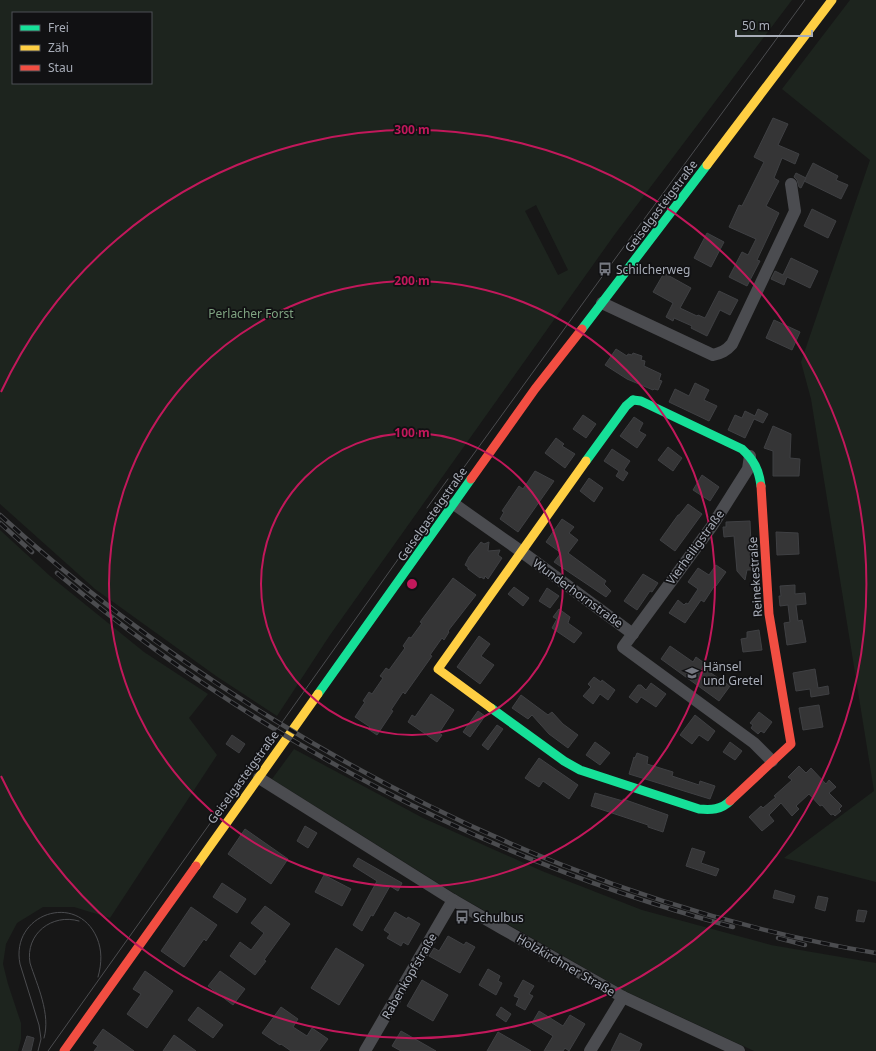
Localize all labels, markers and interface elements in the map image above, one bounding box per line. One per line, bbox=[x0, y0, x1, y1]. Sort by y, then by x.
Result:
legend bbox=[12, 12, 152, 84]
scale bar bbox=[736, 12, 812, 38]
text: 50 m bbox=[742, 17, 770, 34]
text: Frei bbox=[48, 19, 69, 36]
text: Zäh bbox=[48, 39, 69, 56]
text: Stau bbox=[48, 59, 73, 76]
text: 300 m bbox=[394, 121, 430, 138]
street label: Geiselgasteigstraße bbox=[621, 156, 701, 256]
bus stop icon: Schilcherweg bbox=[597, 261, 613, 277]
place label: Schilcherweg bbox=[616, 261, 690, 278]
text: 200 m bbox=[394, 272, 430, 289]
park label: Perlacher Forst bbox=[208, 305, 294, 322]
text: 100 m bbox=[394, 424, 430, 441]
street label: Geiselgasteigstraße bbox=[393, 463, 471, 565]
street label: Vierheiligstraße bbox=[662, 506, 728, 588]
street label: Reinekestraße bbox=[744, 536, 766, 618]
street label: Wunderhornstraße bbox=[529, 554, 627, 632]
centre of rings bbox=[405, 577, 419, 591]
place label: Hänsel und Gretel bbox=[703, 658, 763, 689]
school or university icon: Hänsel und Gretel bbox=[684, 665, 700, 681]
street label: Geiselgasteigstraße bbox=[203, 727, 283, 827]
bus stop icon: Schulbus bbox=[454, 909, 470, 925]
place label: Schulbus bbox=[473, 909, 524, 926]
street label: Rabenkopfstraße bbox=[377, 930, 441, 1022]
street label: Holzkirchner Straße bbox=[514, 930, 619, 1000]

